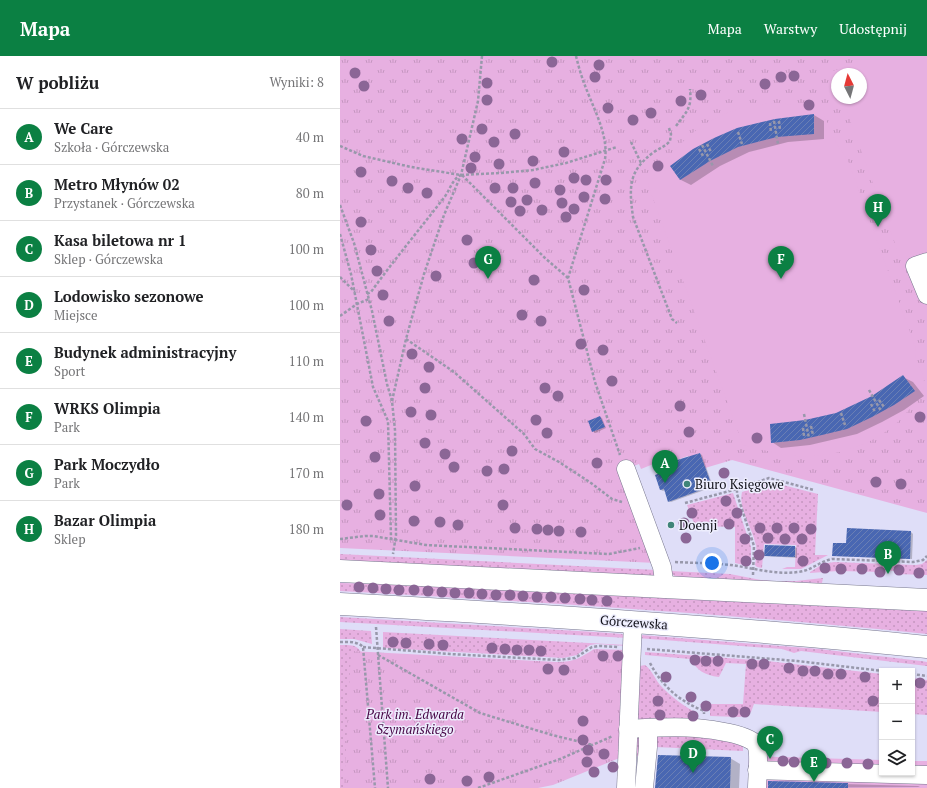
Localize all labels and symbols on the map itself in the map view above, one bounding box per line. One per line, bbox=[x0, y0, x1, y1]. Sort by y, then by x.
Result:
north arrow bbox=[831, 68, 867, 104]
pin: H bbox=[865, 194, 891, 227]
pin: G bbox=[475, 246, 501, 279]
pin: F bbox=[768, 246, 794, 279]
pin: A bbox=[652, 450, 678, 483]
place label: Biuro Księgowe bbox=[695, 475, 784, 493]
marker: Biuro Księgowe bbox=[682, 479, 692, 489]
place label: Doenji bbox=[679, 516, 717, 534]
marker: Doenji bbox=[666, 520, 676, 530]
pin: B bbox=[875, 541, 901, 574]
your location bbox=[702, 553, 722, 573]
street label: Górczewska bbox=[599, 611, 669, 633]
park label: Park im. Edwarda Szymańskiego bbox=[365, 705, 464, 738]
pin: C bbox=[757, 726, 783, 759]
pin: D bbox=[680, 740, 706, 773]
pin: E bbox=[801, 749, 827, 782]

